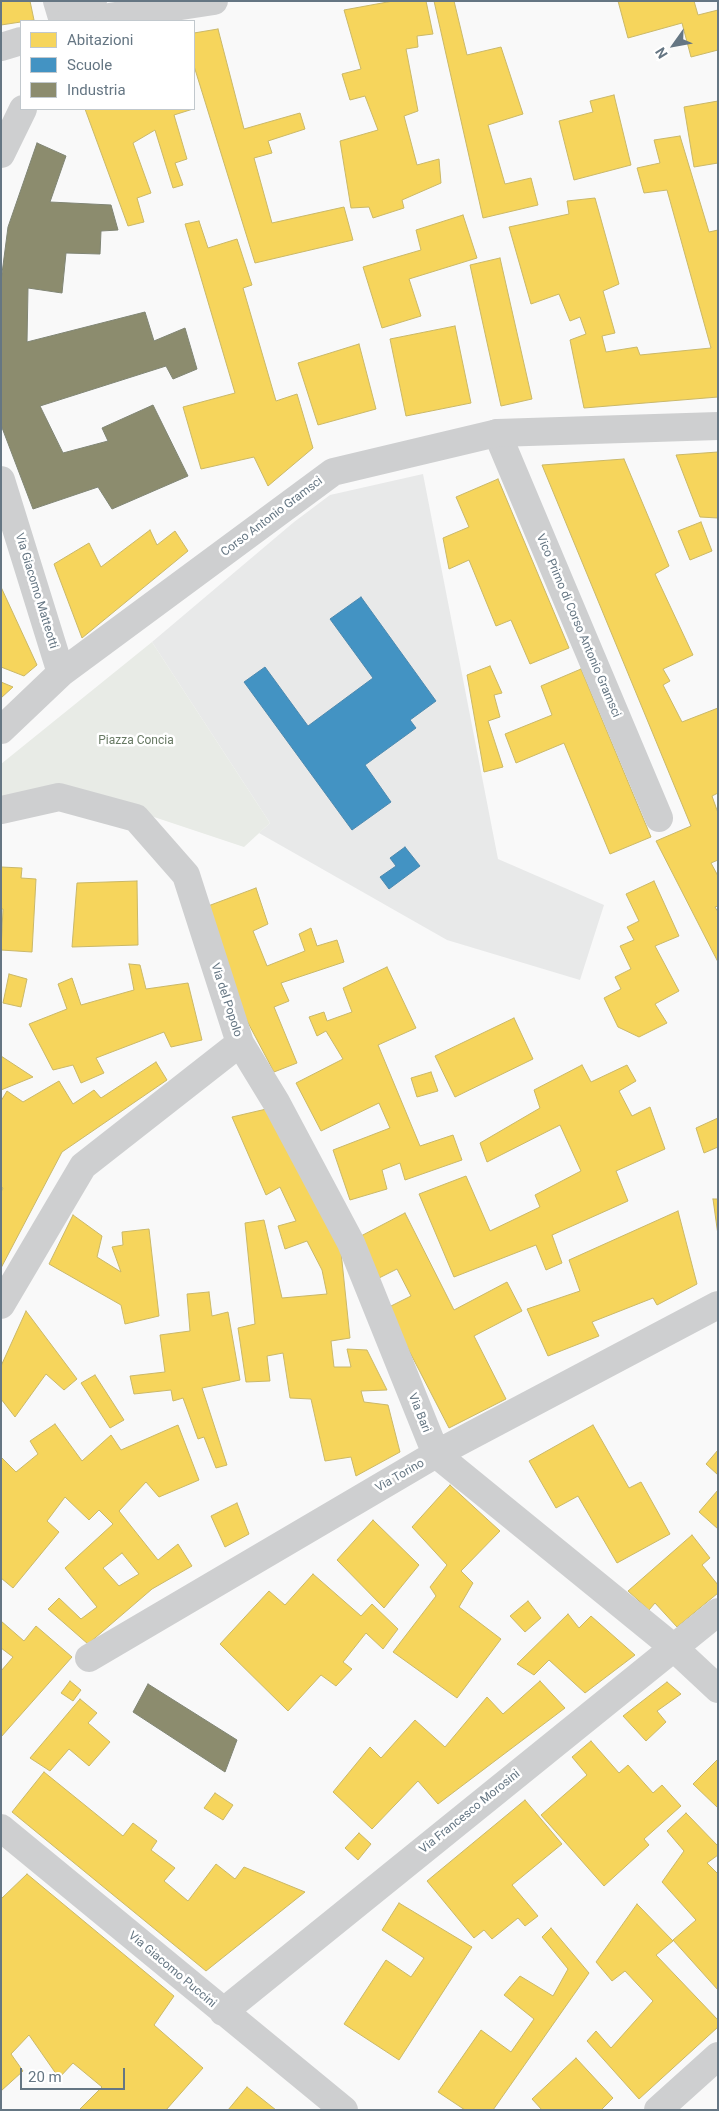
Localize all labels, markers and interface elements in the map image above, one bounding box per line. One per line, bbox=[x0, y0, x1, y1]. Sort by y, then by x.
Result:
legend bbox=[20, 20, 195, 110]
north arrow bbox=[649, 20, 699, 70]
text: Abitazioni bbox=[67, 31, 134, 49]
text: N bbox=[652, 45, 671, 61]
text: Scuole bbox=[67, 56, 112, 74]
text: Industria bbox=[67, 81, 126, 99]
street label: Corso Antonio Gramsci bbox=[218, 474, 326, 560]
street label: Via Giacomo Matteotti bbox=[12, 532, 60, 650]
street label: Vico Primo di Corso Antonio Gramsci bbox=[533, 532, 623, 720]
park label: Piazza Concia bbox=[98, 734, 174, 748]
street label: Via del Popolo bbox=[207, 961, 245, 1039]
street label: Via Bari bbox=[405, 1391, 433, 1435]
street label: Via Torino bbox=[373, 1456, 427, 1496]
street label: Via Francesco Morosini bbox=[417, 1767, 523, 1857]
street label: Via Giacomo Puccini bbox=[125, 1929, 219, 2011]
scale bar bbox=[22, 2058, 128, 2090]
text: 20 m bbox=[28, 2068, 62, 2086]

